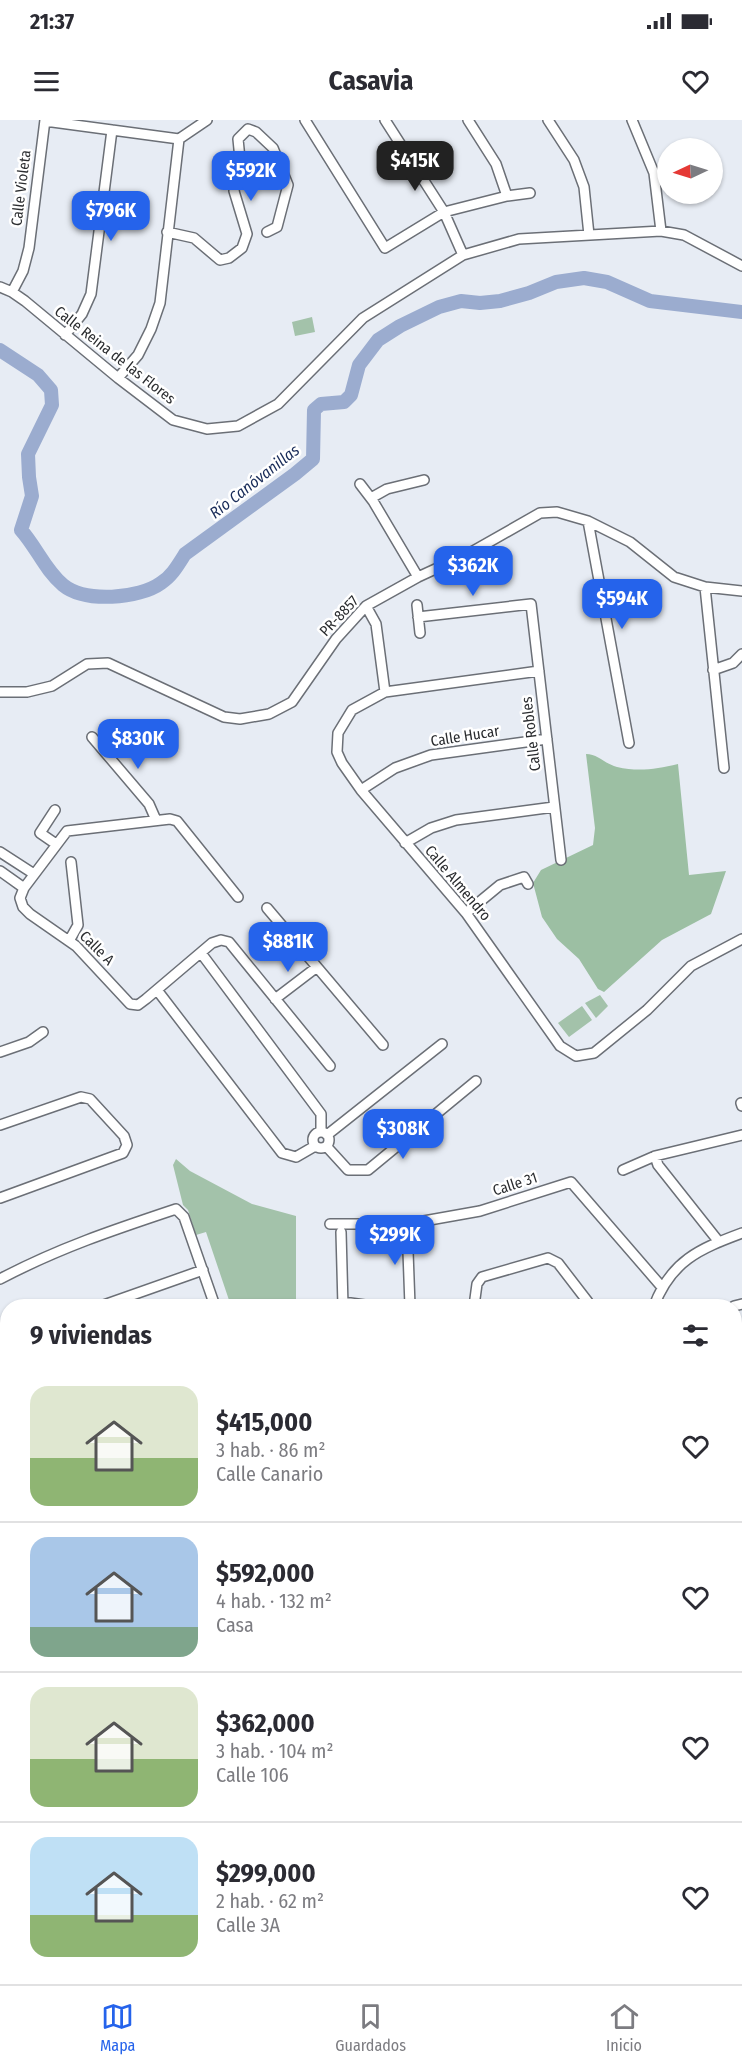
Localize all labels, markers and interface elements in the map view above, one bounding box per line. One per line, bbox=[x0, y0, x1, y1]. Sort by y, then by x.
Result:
text: 21:37 bbox=[30, 8, 74, 35]
icon: menu bbox=[30, 65, 63, 98]
text: Casavia bbox=[329, 65, 413, 97]
icon: heart bbox=[679, 65, 712, 98]
north arrow bbox=[657, 138, 723, 204]
map controls bbox=[657, 138, 723, 204]
pin: $415K bbox=[373, 141, 457, 192]
text: $415K bbox=[391, 148, 439, 172]
street label: Calle Violeta bbox=[7, 149, 35, 227]
pin: $592K bbox=[209, 151, 293, 202]
text: $592K bbox=[226, 158, 276, 182]
pin: $796K bbox=[69, 191, 153, 242]
text: $796K bbox=[86, 198, 136, 222]
street label: Calle Reina de las Flores bbox=[51, 302, 179, 408]
water label: Río Canóvanillas bbox=[206, 440, 303, 522]
pin: $362K bbox=[431, 546, 515, 597]
text: $362K bbox=[448, 553, 498, 577]
pin: $594K bbox=[580, 579, 664, 630]
text: $594K bbox=[596, 586, 648, 610]
street label: PR-8857 bbox=[316, 592, 362, 640]
street label: Calle Robles bbox=[517, 696, 545, 772]
pin: $830K bbox=[96, 719, 180, 770]
street label: Calle Hucar bbox=[429, 722, 501, 750]
text: $830K bbox=[112, 726, 164, 750]
street label: Calle Almendro bbox=[421, 842, 495, 924]
pin: $881K bbox=[246, 922, 330, 973]
street label: Calle A bbox=[76, 927, 118, 969]
text: $881K bbox=[263, 929, 313, 953]
pin: $308K bbox=[361, 1109, 445, 1160]
text: $308K bbox=[377, 1116, 429, 1140]
street label: Calle 31 bbox=[490, 1168, 540, 1200]
pin: $299K bbox=[353, 1215, 437, 1266]
text: $299K bbox=[369, 1222, 421, 1246]
icon: filters bbox=[679, 1319, 712, 1352]
text: 9 viviendas bbox=[30, 1320, 152, 1351]
text: $415,000 bbox=[216, 1407, 312, 1438]
icon: home bbox=[78, 1410, 150, 1482]
icon: heart bbox=[679, 1430, 712, 1463]
text: 3 hab. · 86 m² bbox=[216, 1438, 326, 1462]
text: Calle Canario bbox=[216, 1462, 323, 1486]
text: $592,000 bbox=[216, 1558, 315, 1589]
icon: home bbox=[78, 1561, 150, 1633]
icon: heart bbox=[679, 1581, 712, 1614]
text: 4 hab. · 132 m² bbox=[216, 1589, 332, 1613]
text: Casa bbox=[216, 1613, 254, 1637]
text: $362,000 bbox=[216, 1708, 315, 1739]
icon: home bbox=[78, 1711, 150, 1783]
icon: heart bbox=[679, 1731, 712, 1764]
text: 3 hab. · 104 m² bbox=[216, 1739, 334, 1763]
text: Calle 106 bbox=[216, 1763, 289, 1787]
text: $299,000 bbox=[216, 1858, 316, 1889]
icon: home bbox=[78, 1861, 150, 1933]
icon: heart bbox=[679, 1881, 712, 1914]
text: 2 hab. · 62 m² bbox=[216, 1889, 324, 1913]
text: Calle 3A bbox=[216, 1913, 280, 1937]
tab: Mapa bbox=[100, 2000, 135, 2055]
tab: Guardados bbox=[335, 2000, 406, 2055]
tab: Inicio bbox=[606, 2000, 642, 2055]

